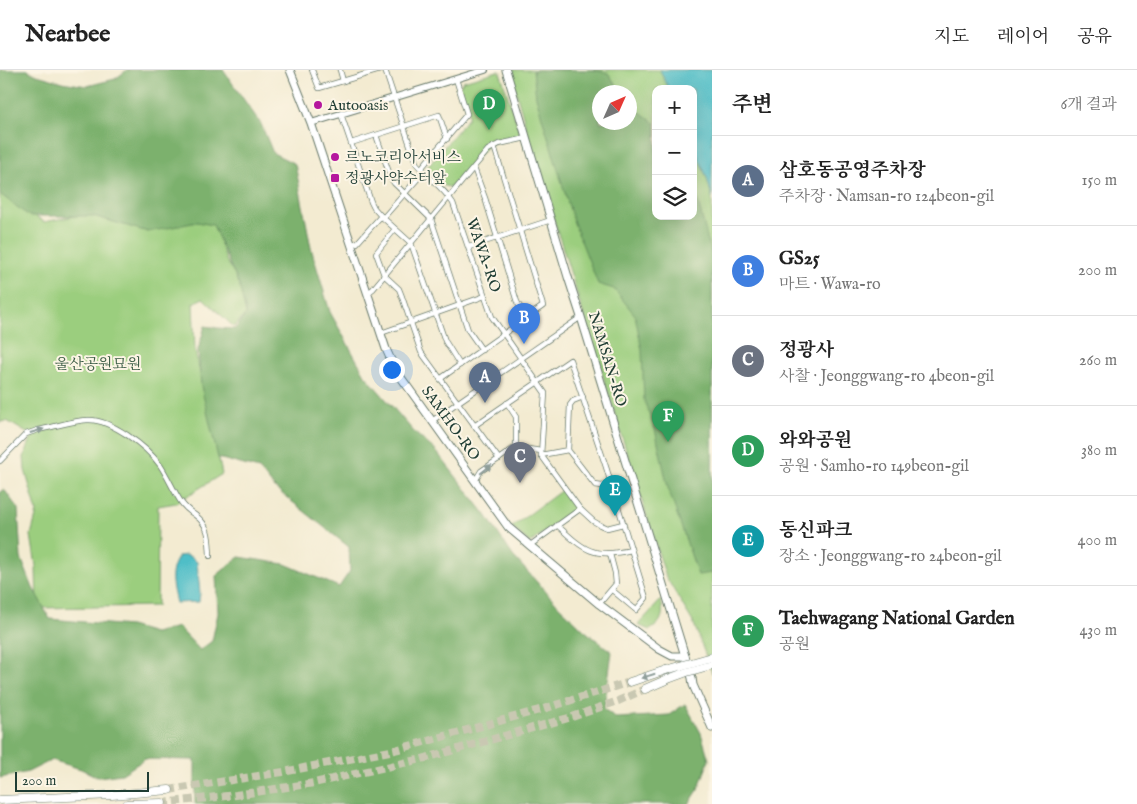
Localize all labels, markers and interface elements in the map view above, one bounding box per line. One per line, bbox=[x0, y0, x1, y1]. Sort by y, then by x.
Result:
text: Nearbee bbox=[25, 19, 110, 50]
text: 지도 bbox=[934, 26, 969, 49]
text: 레이어 bbox=[997, 26, 1049, 49]
text: 공유 bbox=[1077, 26, 1112, 49]
north arrow bbox=[592, 85, 637, 130]
map controls bbox=[652, 85, 697, 220]
button: + bbox=[652, 85, 697, 130]
pin: D bbox=[473, 89, 505, 130]
text: 주변 bbox=[732, 92, 773, 119]
text: 6개 결과 bbox=[1060, 95, 1117, 115]
place label: Autooasis bbox=[327, 96, 388, 115]
marker: Autooasis bbox=[312, 99, 324, 111]
button: − bbox=[652, 130, 697, 175]
place label: 르노코리아서비스 bbox=[345, 148, 461, 167]
marker: 르노코리아서비스 bbox=[329, 151, 341, 163]
text: 삼호동공영주차장 bbox=[779, 159, 926, 183]
place label: 정광사약수터앞 bbox=[345, 169, 447, 188]
text: A bbox=[743, 171, 753, 191]
text: 150 m bbox=[1082, 171, 1117, 191]
marker: 정광사약수터앞 bbox=[329, 172, 341, 184]
button: layers bbox=[652, 175, 697, 220]
text: 주차장 · Namsan-ro 124beon-gil bbox=[779, 187, 994, 207]
street label: WAWA-RO bbox=[462, 216, 505, 295]
text: GS25 bbox=[779, 247, 820, 271]
text: B bbox=[743, 261, 753, 281]
text: 200 m bbox=[1078, 261, 1117, 281]
text: 마트 · Wawa-ro bbox=[779, 275, 881, 295]
pin: B bbox=[508, 303, 540, 344]
street label: NAMSAN-RO bbox=[584, 309, 631, 409]
text: 정광사 bbox=[779, 339, 834, 363]
text: C bbox=[742, 351, 754, 371]
text: 260 m bbox=[1079, 351, 1117, 371]
park label: 울산공원묘원 bbox=[55, 355, 141, 374]
your location bbox=[379, 357, 405, 383]
pin: A bbox=[469, 362, 501, 403]
text: 사찰 · Jeonggwang-ro 4beon-gil bbox=[779, 367, 994, 387]
street label: SAMHO-RO bbox=[417, 382, 484, 464]
pin: F bbox=[652, 401, 684, 442]
one-way arrow bbox=[30, 426, 45, 434]
text: 와와공원 bbox=[779, 429, 852, 453]
text: D bbox=[742, 441, 754, 461]
text: 380 m bbox=[1081, 441, 1117, 461]
pin: C bbox=[504, 442, 536, 483]
text: 공원 · Samho-ro 149beon-gil bbox=[779, 457, 969, 477]
one-way arrow bbox=[479, 463, 492, 474]
pin: E bbox=[599, 475, 631, 516]
text: 동신파크 bbox=[779, 519, 852, 543]
text: E bbox=[742, 531, 754, 551]
text: 400 m bbox=[1078, 531, 1117, 551]
text: 장소 · Jeonggwang-ro 24beon-gil bbox=[779, 547, 1002, 567]
text: Taehwagang National Garden bbox=[779, 607, 1015, 631]
text: F bbox=[743, 621, 753, 641]
text: 430 m bbox=[1079, 621, 1117, 641]
text: 공원 bbox=[779, 635, 810, 655]
one-way arrow bbox=[640, 672, 655, 680]
scale bar bbox=[15, 769, 149, 792]
text: 200 m bbox=[22, 772, 56, 790]

